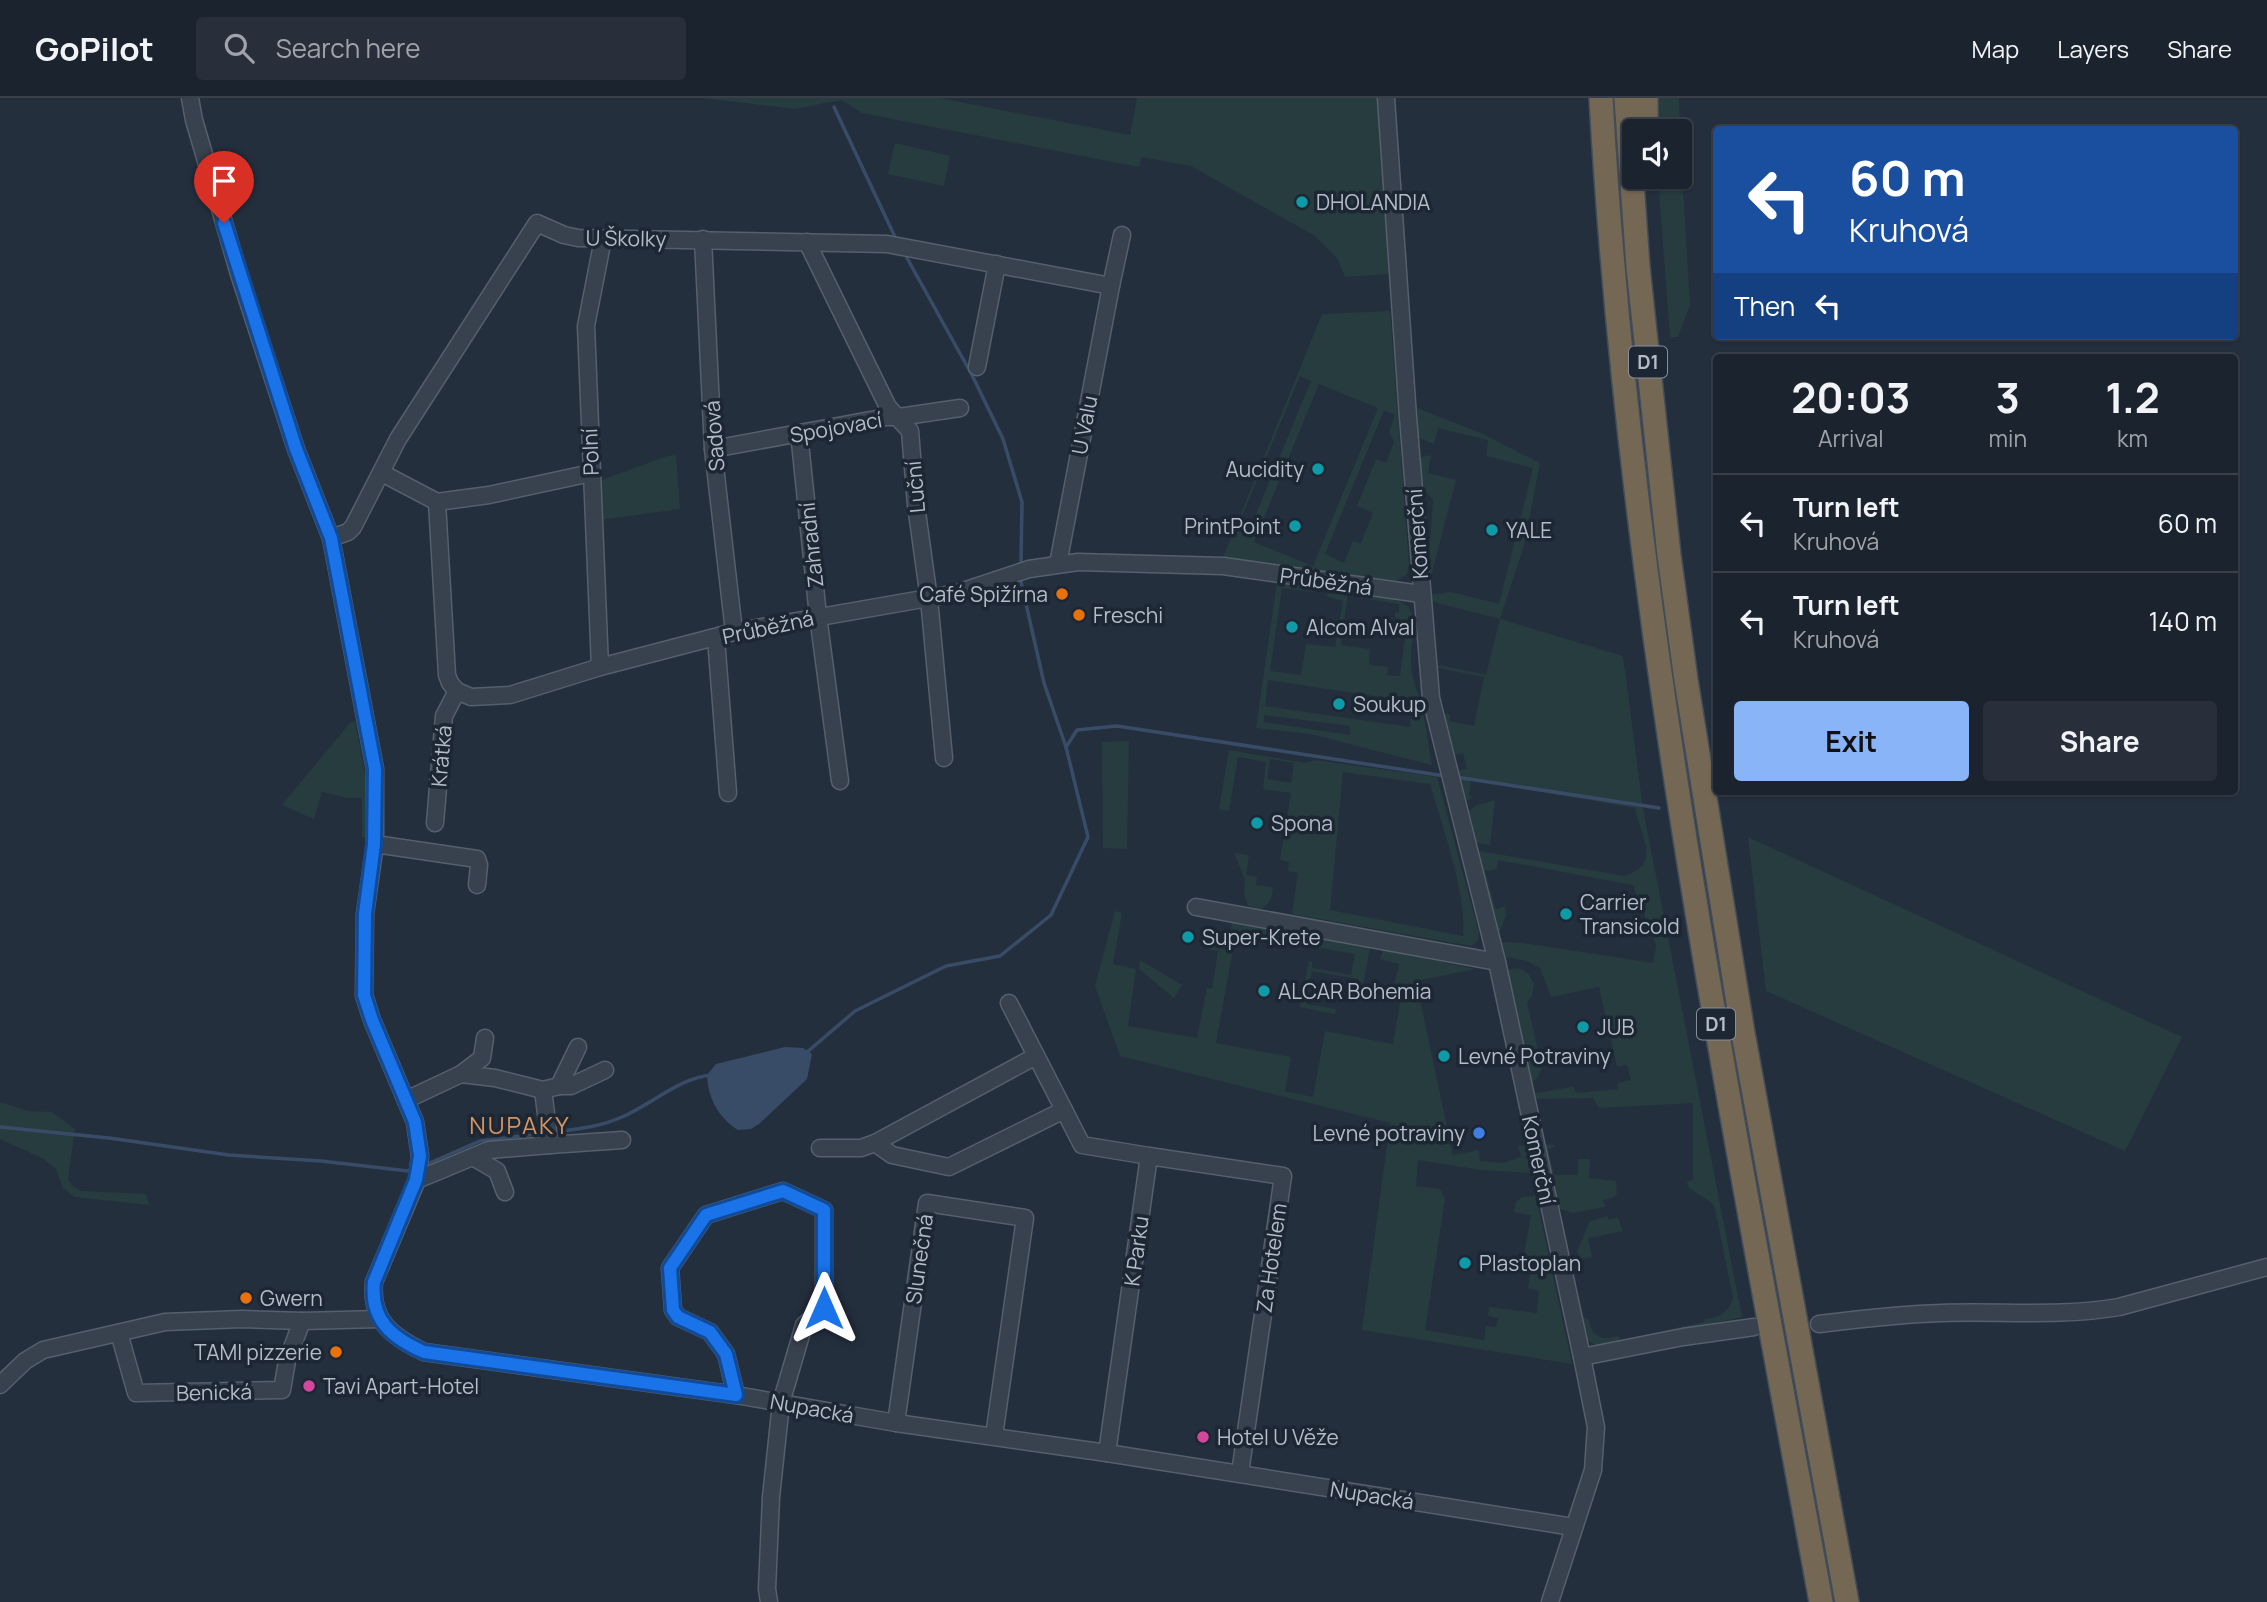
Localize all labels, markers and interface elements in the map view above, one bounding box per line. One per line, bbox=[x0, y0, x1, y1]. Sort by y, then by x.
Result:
search box bbox=[196, 17, 686, 80]
text: GoPilot bbox=[35, 26, 154, 71]
icon: search bbox=[220, 29, 258, 67]
text: Search here bbox=[276, 30, 420, 66]
text: Map bbox=[1972, 32, 2019, 65]
text: Layers bbox=[2057, 32, 2129, 65]
text: Share bbox=[2167, 32, 2232, 65]
map controls bbox=[1622, 119, 1692, 189]
button: sound bbox=[1622, 119, 1692, 189]
text: 60 m bbox=[1849, 144, 1966, 211]
pin bbox=[194, 151, 254, 223]
icon: left bbox=[1734, 154, 1825, 245]
icon: arrive bbox=[205, 162, 243, 200]
place label: DHOLANDIA bbox=[1316, 188, 1430, 216]
marker: DHOLANDIA bbox=[1294, 194, 1310, 210]
text: Kruhová bbox=[1849, 208, 1969, 252]
street label: U Školky bbox=[585, 223, 667, 253]
icon: left bbox=[1809, 287, 1847, 325]
text: Then bbox=[1734, 288, 1795, 324]
road number: D1 bbox=[1629, 346, 1667, 378]
text: 20:03 bbox=[1791, 368, 1910, 426]
text: 3 bbox=[1996, 368, 2020, 426]
text: 1.2 bbox=[2105, 368, 2160, 426]
street label: U Valu bbox=[1065, 393, 1103, 457]
street label: Sadová bbox=[698, 400, 730, 472]
street label: Spojovací bbox=[788, 405, 884, 449]
text: Arrival bbox=[1818, 422, 1884, 454]
text: min bbox=[1989, 422, 2027, 454]
text: km bbox=[2117, 422, 2148, 454]
street label: Polní bbox=[575, 428, 605, 476]
place label: Aucidity bbox=[1225, 455, 1304, 483]
street label: Luční bbox=[899, 460, 931, 514]
marker: Aucidity bbox=[1310, 461, 1326, 477]
street label: Komerční bbox=[1400, 488, 1434, 580]
text: Turn left bbox=[1793, 489, 1900, 525]
street label: Zahradní bbox=[793, 501, 829, 589]
icon: left bbox=[1734, 504, 1772, 542]
text: 60 m bbox=[2158, 505, 2217, 541]
place label: PrintPoint bbox=[1184, 512, 1281, 540]
place label: YALE bbox=[1506, 516, 1552, 544]
marker: PrintPoint bbox=[1287, 518, 1303, 534]
marker: YALE bbox=[1484, 522, 1500, 538]
text: Kruhová bbox=[1793, 525, 1879, 557]
street label: Průběžná bbox=[1278, 561, 1374, 601]
place label: Café Spižírna bbox=[919, 580, 1048, 608]
marker: Café Spižírna bbox=[1054, 586, 1070, 602]
text: Turn left bbox=[1793, 587, 1900, 623]
place label: Freschi bbox=[1093, 601, 1163, 629]
icon: left bbox=[1734, 602, 1772, 640]
text: 140 m bbox=[2148, 603, 2217, 639]
street label: Průběžná bbox=[720, 604, 816, 650]
marker: Freschi bbox=[1071, 607, 1087, 623]
place label: Alcom Alval bbox=[1306, 613, 1415, 641]
marker: Alcom Alval bbox=[1284, 619, 1300, 635]
text: Kruhová bbox=[1793, 623, 1879, 655]
place label: Soukup bbox=[1353, 690, 1426, 718]
marker: Soukup bbox=[1331, 696, 1347, 712]
button: Exit bbox=[1734, 701, 1969, 781]
button: Share bbox=[1983, 701, 2217, 781]
street label: Krátká bbox=[424, 724, 458, 788]
place label: Spona bbox=[1271, 809, 1333, 837]
marker: Spona bbox=[1249, 815, 1265, 831]
place label: Carrier Transicold bbox=[1580, 888, 1680, 940]
marker: Carrier Transicold bbox=[1558, 906, 1574, 922]
place label: Super-Krete bbox=[1202, 923, 1321, 951]
marker: Super-Krete bbox=[1180, 929, 1196, 945]
place label: ALCAR Bohemia bbox=[1278, 977, 1431, 1005]
marker: ALCAR Bohemia bbox=[1256, 983, 1272, 999]
road number: D1 bbox=[1697, 1008, 1735, 1040]
place label: JUB bbox=[1597, 1013, 1634, 1041]
marker: JUB bbox=[1575, 1019, 1591, 1035]
place label: Levné Potraviny bbox=[1458, 1042, 1611, 1070]
marker: Levné Potraviny bbox=[1436, 1048, 1452, 1064]
district label: NUPAKY bbox=[469, 1108, 571, 1141]
street label: Komerční bbox=[1516, 1113, 1562, 1207]
place label: Levné potraviny bbox=[1312, 1119, 1465, 1147]
marker: Levné potraviny bbox=[1471, 1125, 1487, 1141]
street label: Za Hotelem bbox=[1249, 1201, 1293, 1315]
street label: Slunečná bbox=[899, 1212, 939, 1306]
street label: K Parku bbox=[1117, 1214, 1155, 1288]
place label: Plastoplan bbox=[1479, 1249, 1581, 1277]
marker: Plastoplan bbox=[1457, 1255, 1473, 1271]
position arrow bbox=[787, 1271, 861, 1345]
place label: Gwern bbox=[260, 1284, 323, 1312]
marker: Gwern bbox=[238, 1290, 254, 1306]
place label: TAMI pizzerie bbox=[194, 1338, 322, 1366]
marker: TAMI pizzerie bbox=[328, 1344, 344, 1360]
place label: Tavi Apart-Hotel bbox=[323, 1372, 479, 1400]
street label: Benická bbox=[176, 1377, 252, 1407]
marker: Tavi Apart-Hotel bbox=[301, 1378, 317, 1394]
street label: Nupacká bbox=[768, 1387, 856, 1429]
place label: Hotel U Věže bbox=[1217, 1423, 1339, 1451]
marker: Hotel U Věže bbox=[1195, 1429, 1211, 1445]
street label: Nupacká bbox=[1328, 1475, 1416, 1515]

